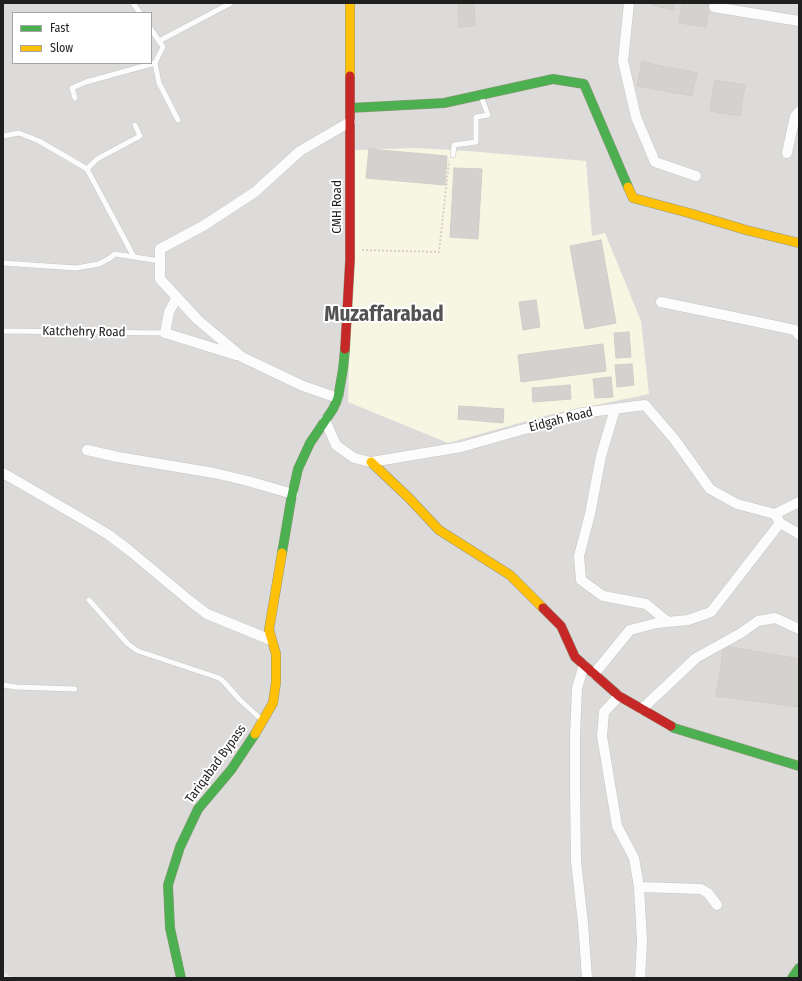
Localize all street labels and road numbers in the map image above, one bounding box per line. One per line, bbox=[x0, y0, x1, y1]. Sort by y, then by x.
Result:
street label: CMH Road bbox=[329, 180, 345, 234]
street label: Katchehry Road bbox=[42, 323, 126, 341]
street label: Eidgah Road bbox=[527, 405, 595, 435]
street label: Tariqabad Bypass bbox=[182, 722, 250, 806]

